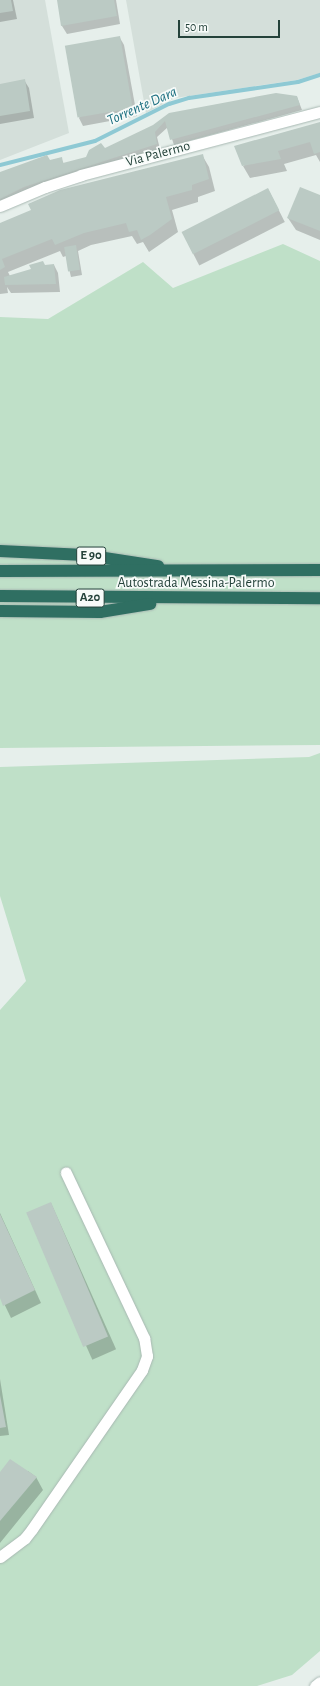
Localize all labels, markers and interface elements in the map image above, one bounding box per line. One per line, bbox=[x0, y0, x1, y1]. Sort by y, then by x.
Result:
scale bar bbox=[180, 12, 282, 38]
text: 50 m bbox=[185, 21, 208, 33]
water label: Torrente Dara bbox=[104, 83, 180, 129]
street label: Via Palermo bbox=[124, 137, 192, 171]
road number: E 90 bbox=[76, 545, 106, 567]
street label: Autostrada Messina-Palermo bbox=[117, 575, 275, 591]
road number: A20 bbox=[75, 587, 105, 609]

